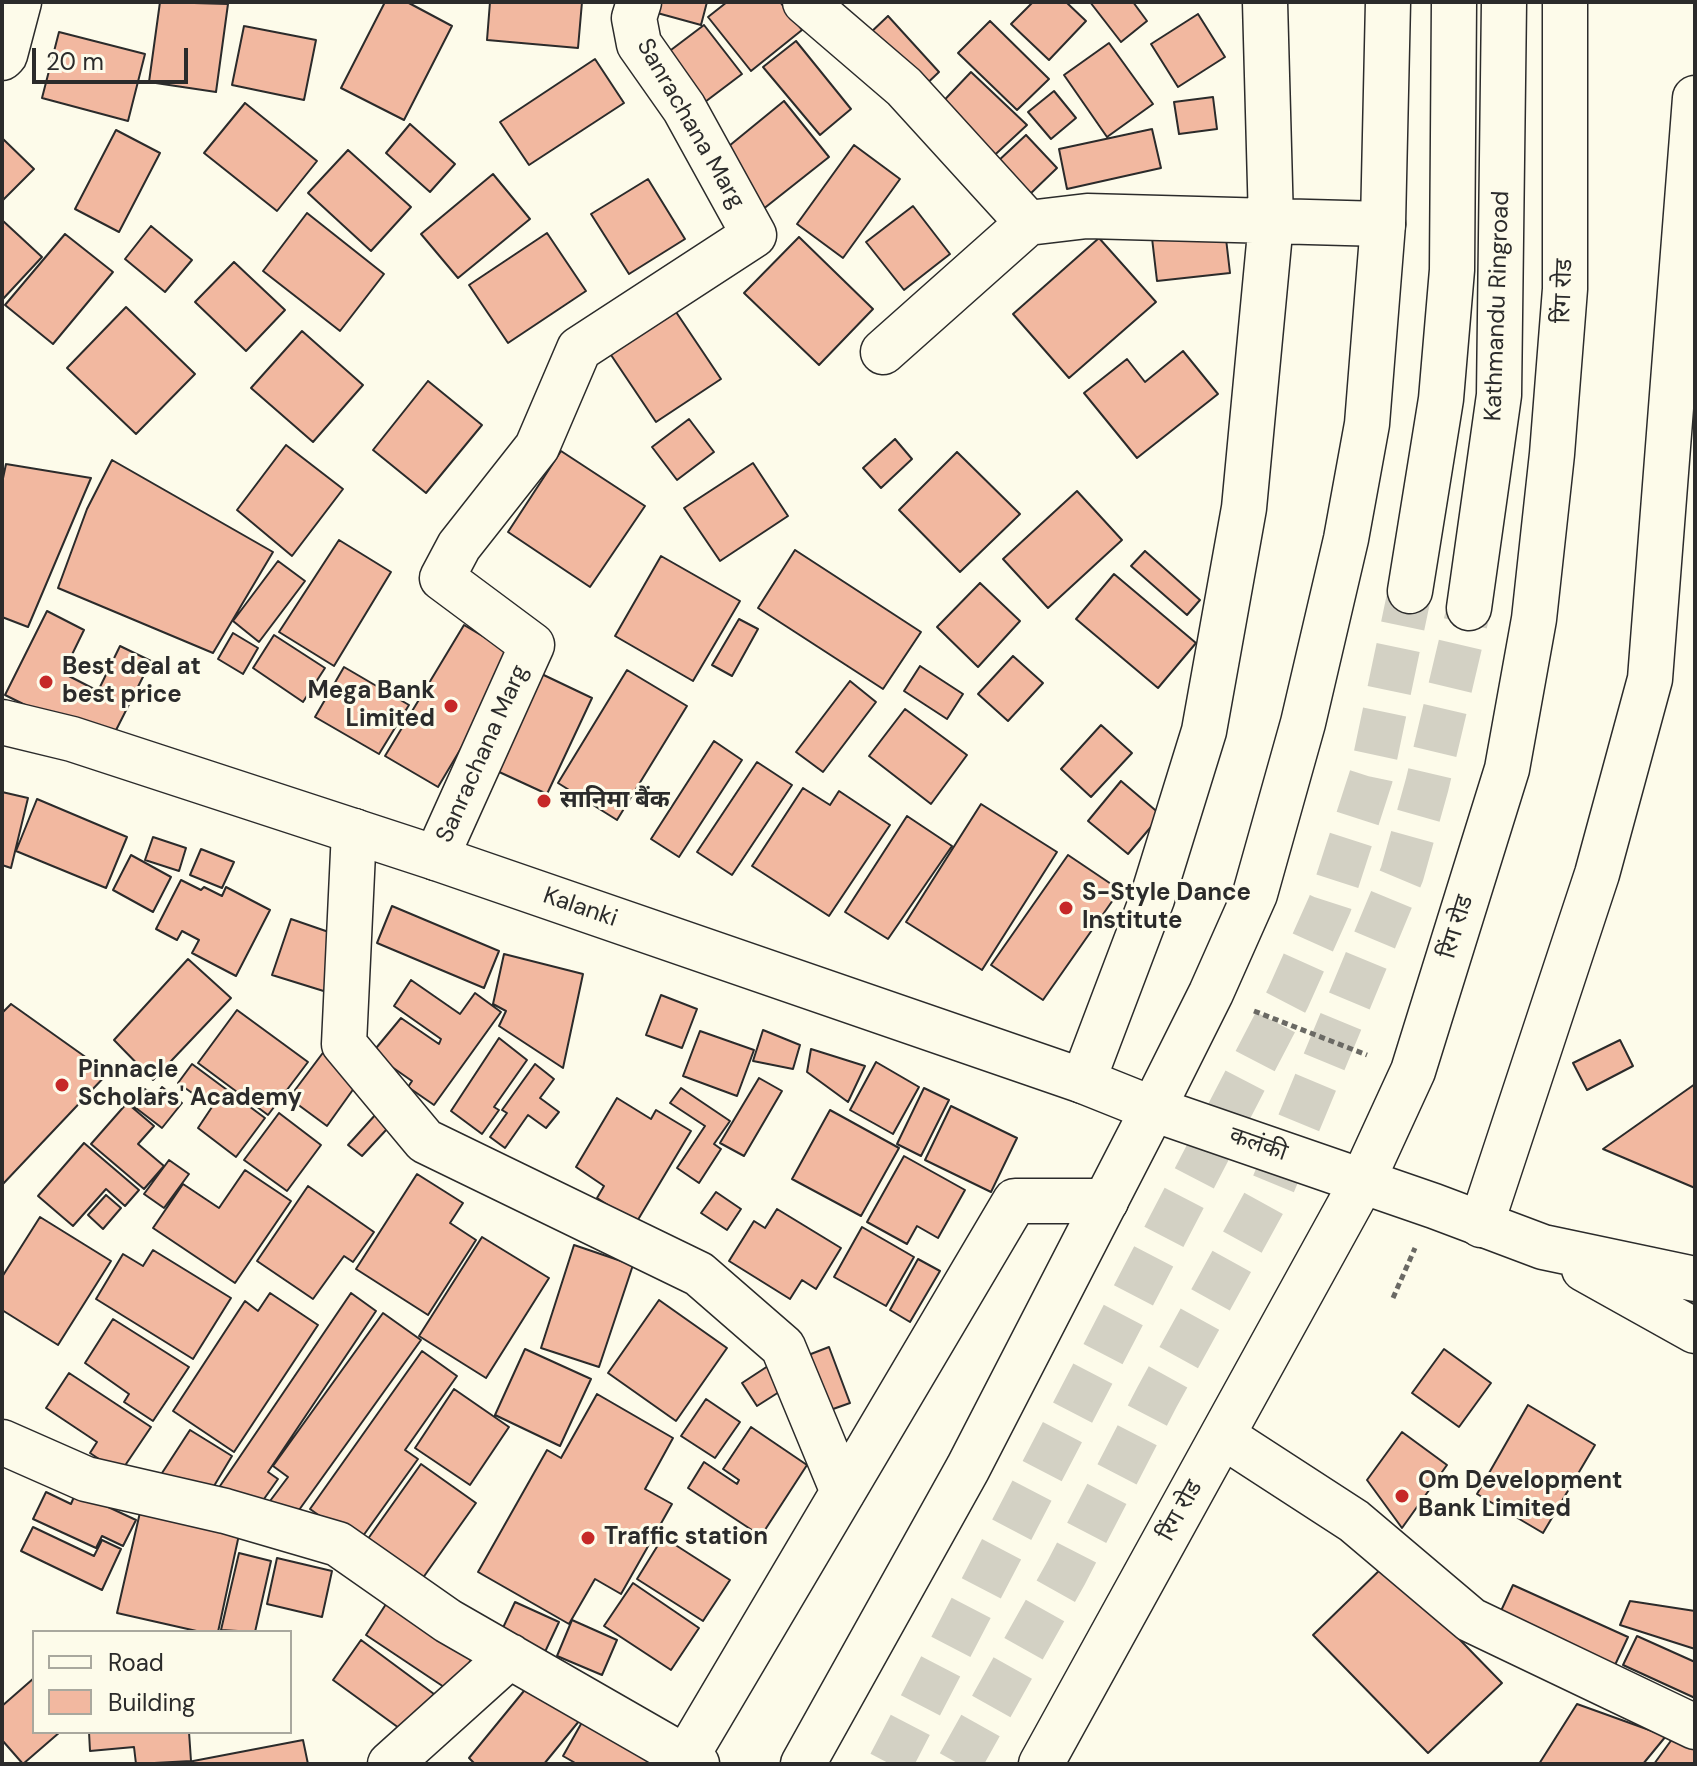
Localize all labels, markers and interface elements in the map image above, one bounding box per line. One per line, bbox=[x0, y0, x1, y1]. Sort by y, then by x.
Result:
scale bar bbox=[36, 32, 192, 82]
street label: Sanrachana Marg bbox=[630, 34, 750, 214]
text: 20 m bbox=[46, 46, 104, 77]
street label: Kathmandu Ringroad bbox=[1480, 190, 1516, 422]
street label: रिंग रोड bbox=[1548, 258, 1580, 324]
place label: Best deal at best price bbox=[62, 654, 201, 710]
street label: Sanrachana Marg bbox=[431, 661, 535, 847]
marker: Best deal at best price bbox=[37, 673, 55, 691]
place label: Mega Bank Limited bbox=[308, 678, 435, 734]
marker: Mega Bank Limited bbox=[442, 697, 460, 715]
place label: सानिमा बैंक bbox=[560, 787, 670, 815]
marker: सानिमा बैंक bbox=[535, 792, 553, 810]
place label: S-Style Dance Institute bbox=[1082, 880, 1251, 936]
street label: Kalanki bbox=[539, 882, 621, 934]
street label: रिंग रोड bbox=[1434, 892, 1480, 962]
marker: S-Style Dance Institute bbox=[1057, 899, 1075, 917]
place label: Pinnacle Scholars' Academy bbox=[78, 1057, 302, 1113]
marker: Pinnacle Scholars' Academy bbox=[53, 1076, 71, 1094]
street label: कलंकी bbox=[1225, 1122, 1291, 1168]
place label: Om Development Bank Limited bbox=[1418, 1468, 1622, 1524]
street label: रिंग रोड bbox=[1153, 1476, 1209, 1546]
marker: Om Development Bank Limited bbox=[1393, 1487, 1411, 1505]
place label: Traffic station bbox=[604, 1524, 768, 1552]
marker: Traffic station bbox=[579, 1529, 597, 1547]
legend bbox=[32, 1630, 292, 1734]
text: Road bbox=[108, 1647, 164, 1678]
text: Building bbox=[108, 1687, 195, 1718]

